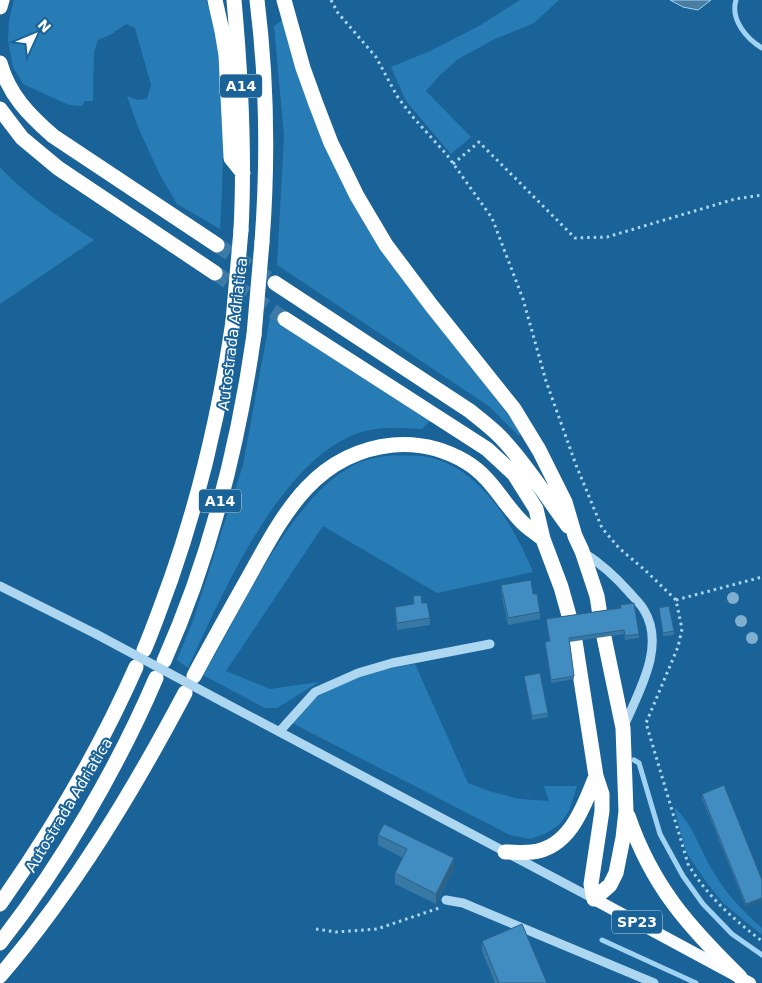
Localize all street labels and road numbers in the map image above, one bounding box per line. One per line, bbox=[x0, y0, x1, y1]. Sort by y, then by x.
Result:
road number: A14 bbox=[220, 74, 262, 98]
street label: Autostrada Adriatica bbox=[215, 257, 251, 411]
road number: A14 bbox=[199, 490, 241, 512]
street label: Autostrada Adriatica bbox=[22, 734, 116, 876]
road number: SP23 bbox=[612, 910, 662, 934]

